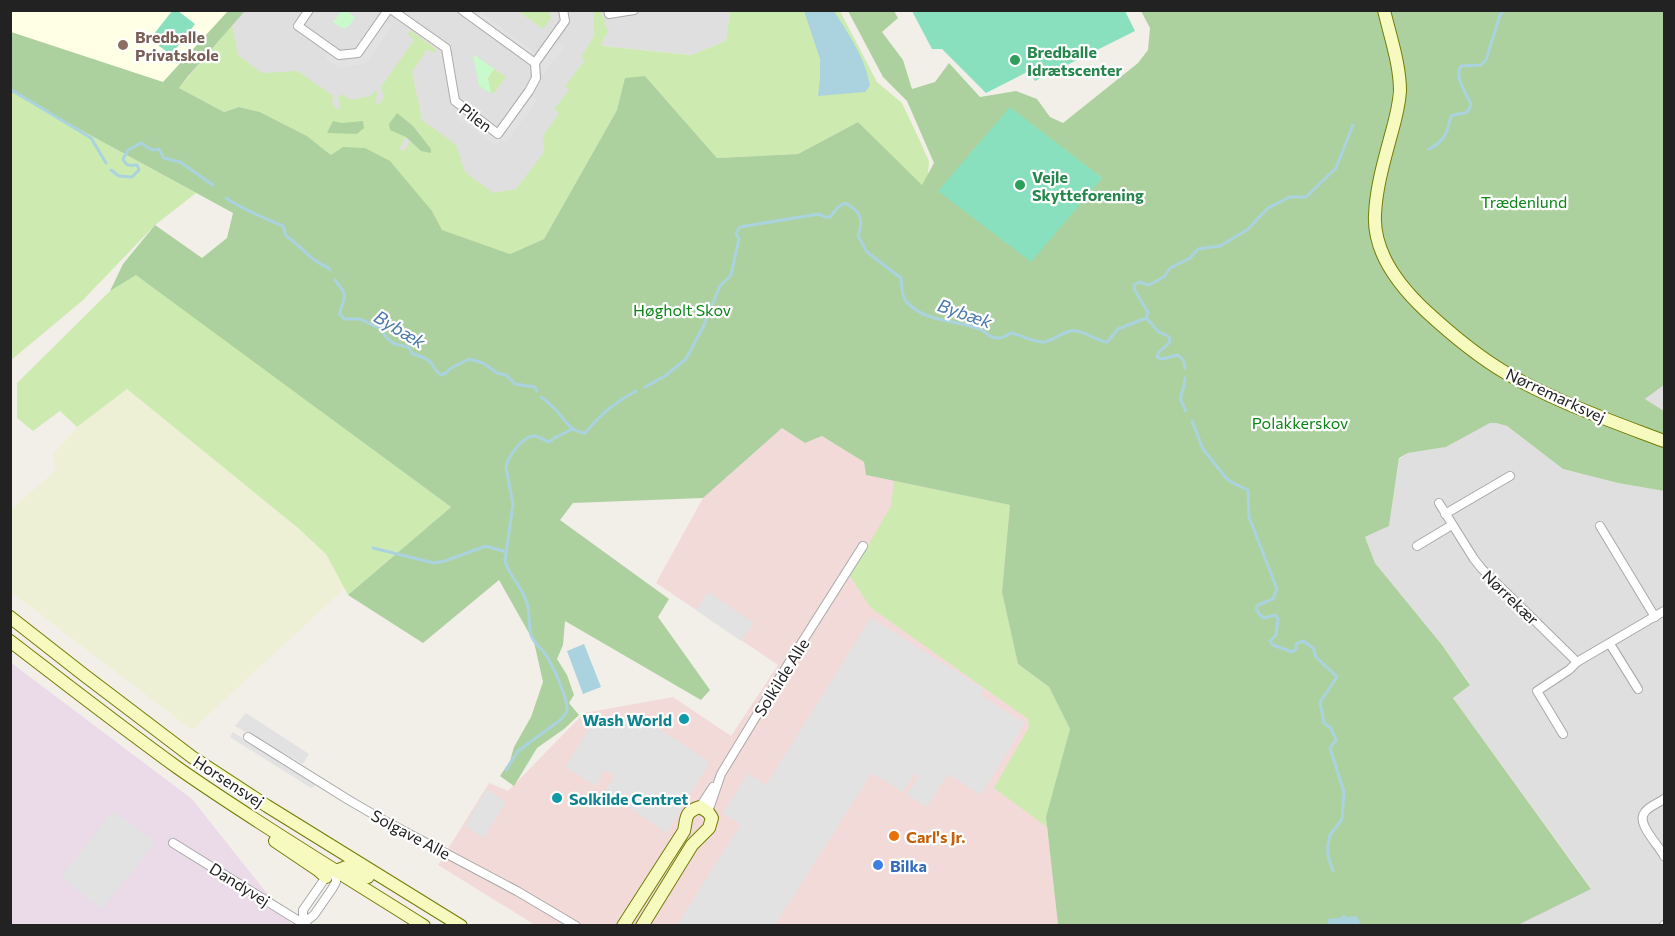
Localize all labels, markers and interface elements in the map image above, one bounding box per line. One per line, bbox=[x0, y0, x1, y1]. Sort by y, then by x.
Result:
place label: Bredballe Privatskole bbox=[135, 27, 219, 64]
marker: Bredballe Privatskole bbox=[116, 38, 130, 52]
place label: Bredballe Idrætscenter bbox=[1027, 42, 1122, 79]
marker: Bredballe Idrætscenter bbox=[1008, 53, 1022, 67]
street label: Pilen bbox=[456, 99, 496, 135]
place label: Vejle Skytteforening bbox=[1032, 167, 1144, 204]
marker: Vejle Skytteforening bbox=[1013, 178, 1027, 192]
park label: Trædenlund bbox=[1481, 192, 1567, 211]
water label: Bybæk bbox=[935, 293, 996, 333]
park label: Høgholt Skov bbox=[633, 300, 731, 319]
water label: Bybæk bbox=[370, 305, 431, 353]
street label: Nørremarksvej bbox=[1503, 364, 1609, 426]
park label: Polakkerskov bbox=[1252, 413, 1348, 432]
street label: Nørrekær bbox=[1479, 566, 1543, 629]
street label: Solkilde Alle bbox=[750, 635, 812, 719]
place label: Wash World bbox=[582, 710, 672, 729]
marker: Wash World bbox=[677, 712, 691, 726]
street label: Horsensvej bbox=[190, 751, 268, 811]
place label: Solkilde Centret bbox=[569, 789, 688, 808]
marker: Solkilde Centret bbox=[550, 791, 564, 805]
street label: Solgave Alle bbox=[368, 805, 454, 863]
place label: Carl's Jr. bbox=[906, 827, 966, 846]
marker: Carl's Jr. bbox=[887, 829, 901, 843]
place label: Bilka bbox=[890, 856, 927, 875]
street label: Dandyvej bbox=[206, 858, 274, 910]
marker: Bilka bbox=[871, 858, 885, 872]

